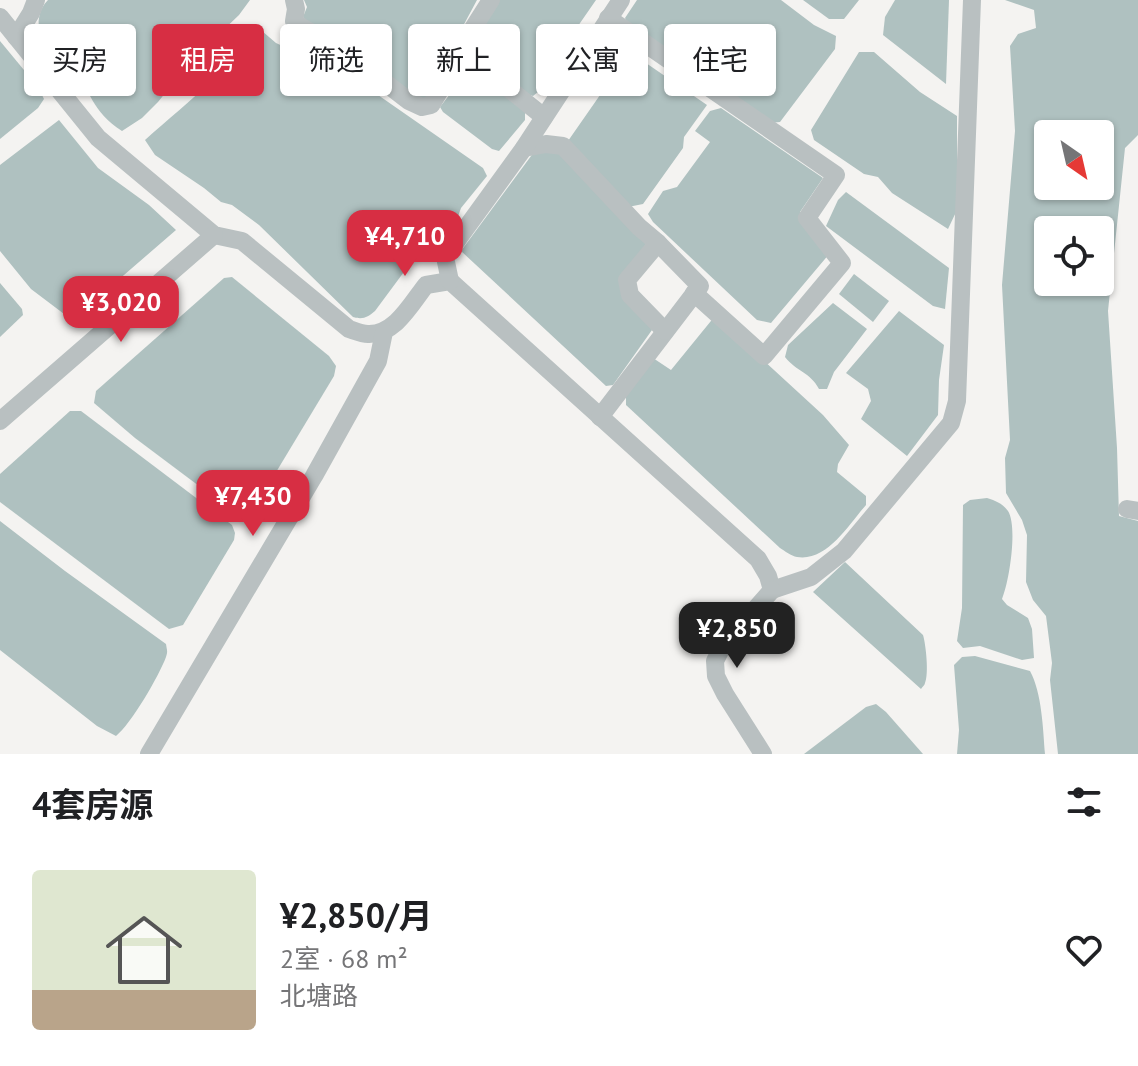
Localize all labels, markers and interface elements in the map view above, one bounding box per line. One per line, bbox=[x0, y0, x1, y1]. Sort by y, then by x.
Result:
chip: 买房 bbox=[24, 24, 136, 96]
chip: 租房 bbox=[152, 24, 264, 96]
chip: 筛选 bbox=[280, 24, 392, 96]
chip: 新上 bbox=[408, 24, 520, 96]
chip: 公寓 bbox=[536, 24, 648, 96]
chip: 住宅 bbox=[664, 24, 776, 96]
north arrow bbox=[1034, 120, 1114, 200]
map controls bbox=[1034, 120, 1114, 296]
pin: ¥4,710 bbox=[340, 210, 470, 278]
button: locate bbox=[1034, 216, 1114, 296]
text: ¥4,710 bbox=[365, 219, 445, 252]
pin: ¥3,020 bbox=[56, 276, 186, 344]
text: ¥3,020 bbox=[81, 285, 161, 318]
pin: ¥7,430 bbox=[188, 470, 318, 538]
text: ¥7,430 bbox=[214, 479, 292, 512]
pin: ¥2,850 bbox=[672, 602, 802, 670]
text: ¥2,850 bbox=[697, 611, 777, 644]
icon: filters bbox=[1062, 780, 1106, 824]
text: 4套房源 bbox=[32, 782, 153, 826]
text: ¥2,850/月 bbox=[280, 893, 433, 937]
icon: home bbox=[96, 902, 192, 998]
icon: heart bbox=[1062, 928, 1106, 972]
text: 2室 · 68 m² bbox=[280, 942, 408, 975]
text: 北塘路 bbox=[280, 979, 358, 1012]

